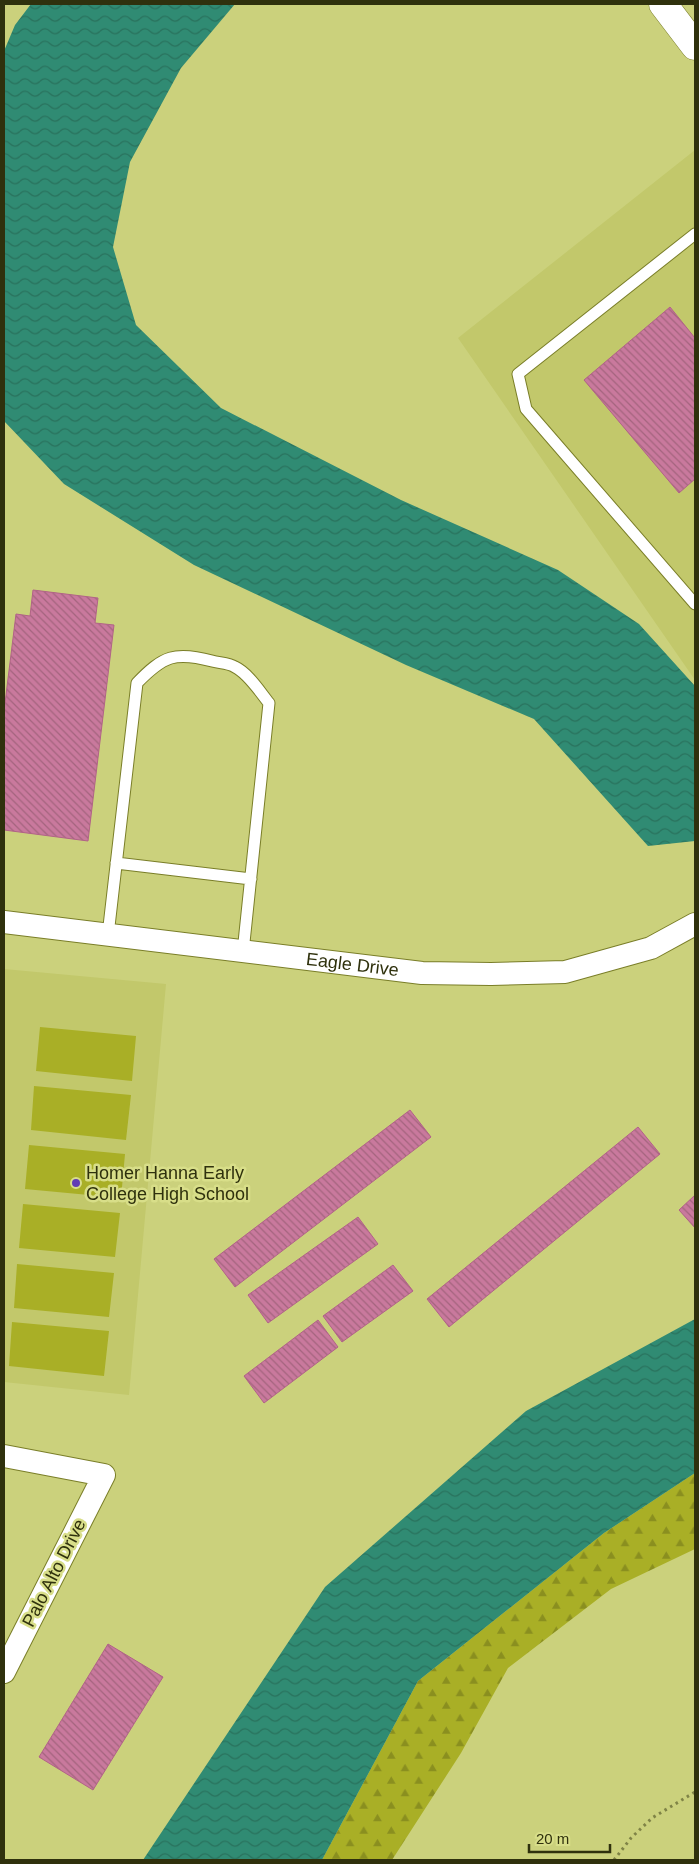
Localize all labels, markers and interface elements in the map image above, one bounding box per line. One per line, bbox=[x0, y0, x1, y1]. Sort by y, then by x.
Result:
street label: Eagle Drive bbox=[305, 949, 400, 980]
place label: Homer Hanna Early College High School bbox=[86, 1163, 249, 1204]
marker: Homer Hanna Early College High School bbox=[70, 1177, 82, 1189]
street label: Palo Alto Drive bbox=[18, 1516, 90, 1630]
scale bar bbox=[529, 1822, 610, 1854]
text: 20 m bbox=[536, 1830, 569, 1847]

